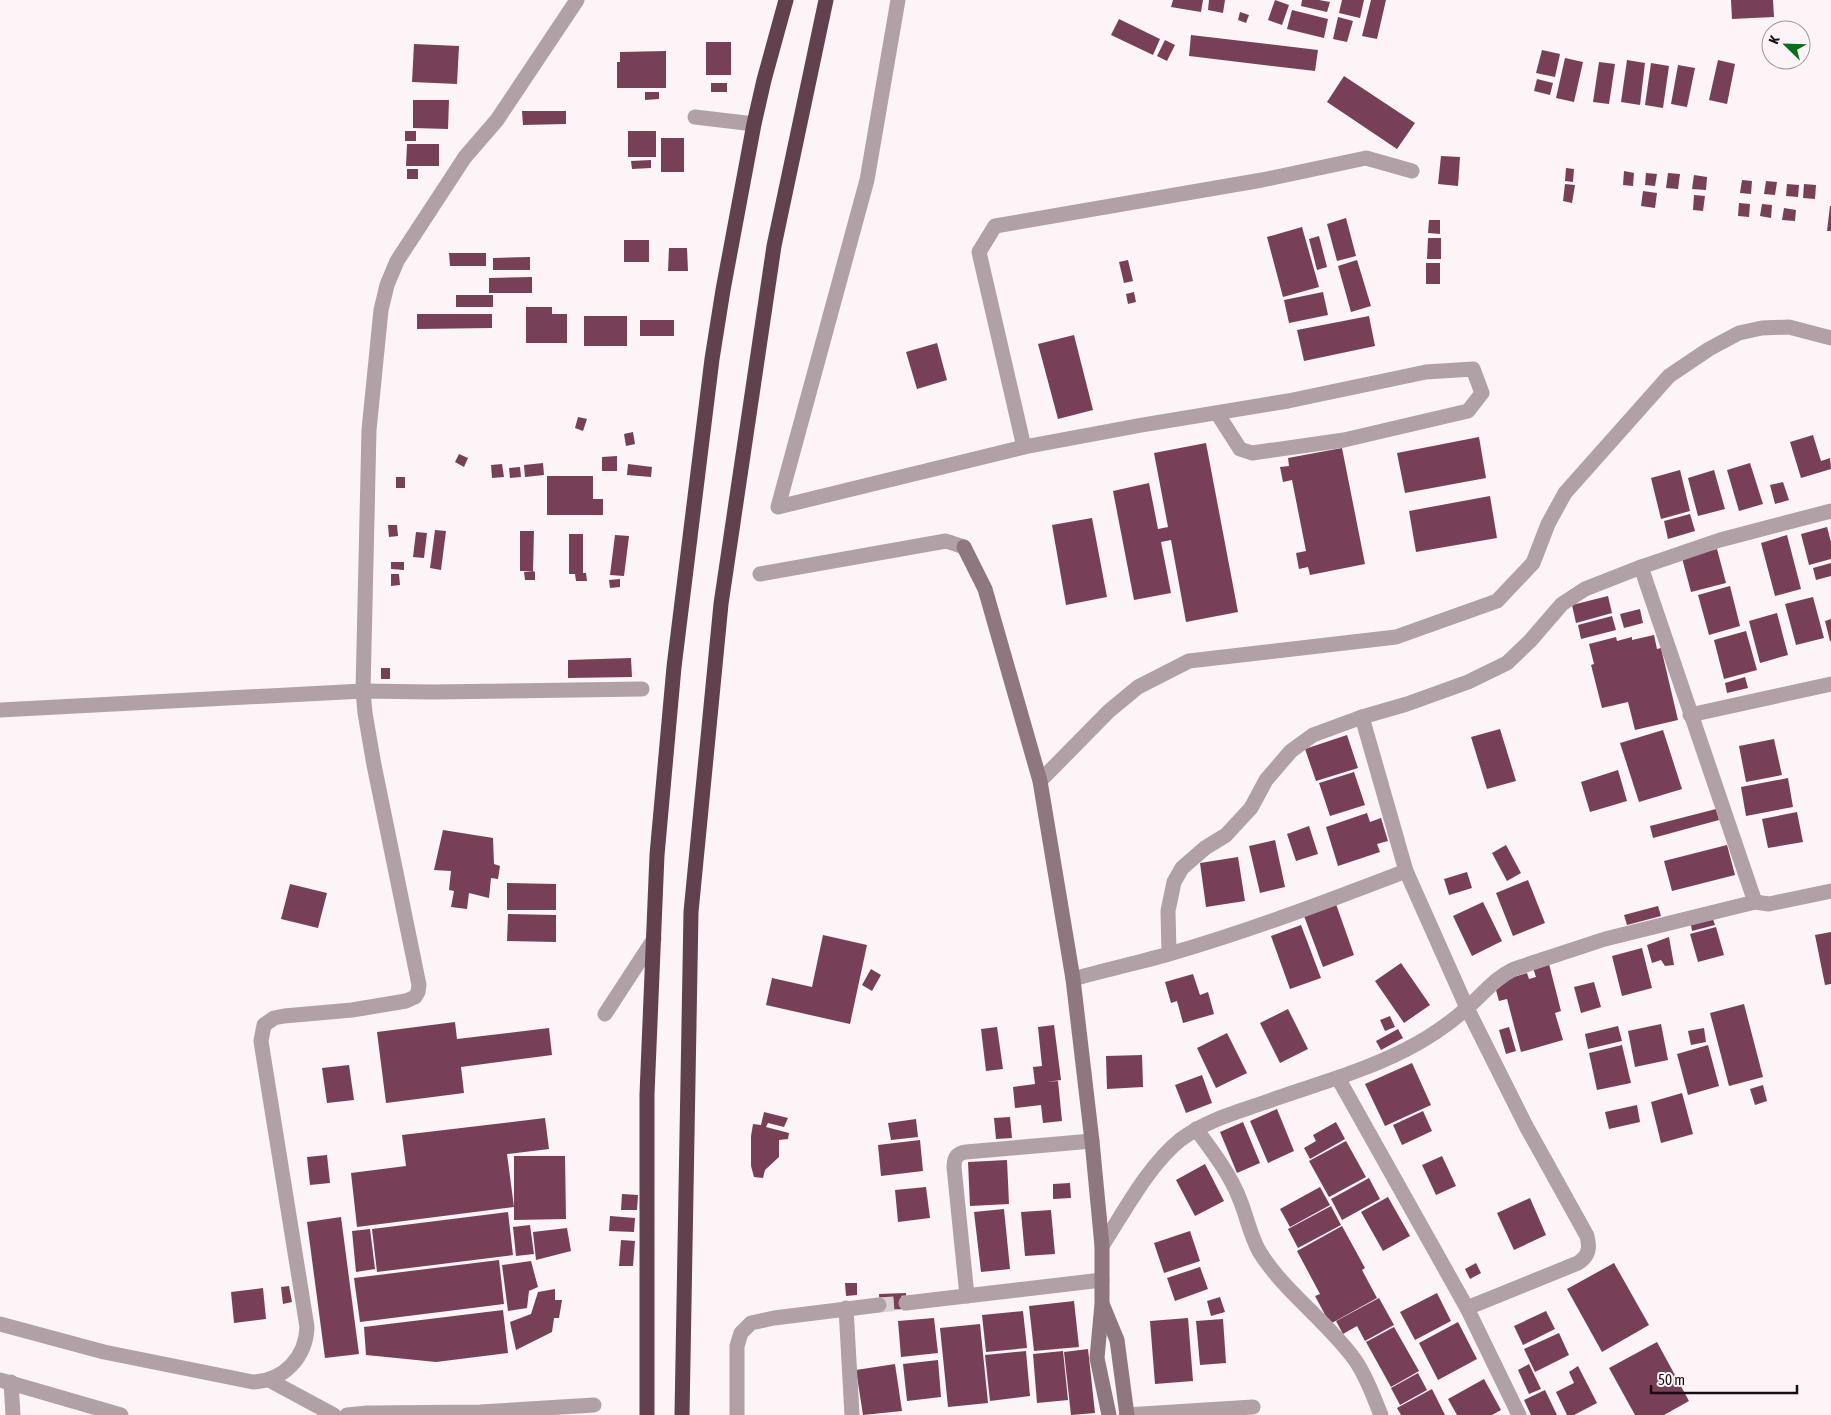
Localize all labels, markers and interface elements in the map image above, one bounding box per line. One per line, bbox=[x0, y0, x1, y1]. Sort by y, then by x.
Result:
north arrow bbox=[1761, 20, 1811, 70]
text: K bbox=[1765, 34, 1783, 46]
scale bar bbox=[1651, 1362, 1797, 1394]
text: 50 m bbox=[1658, 1371, 1685, 1388]

